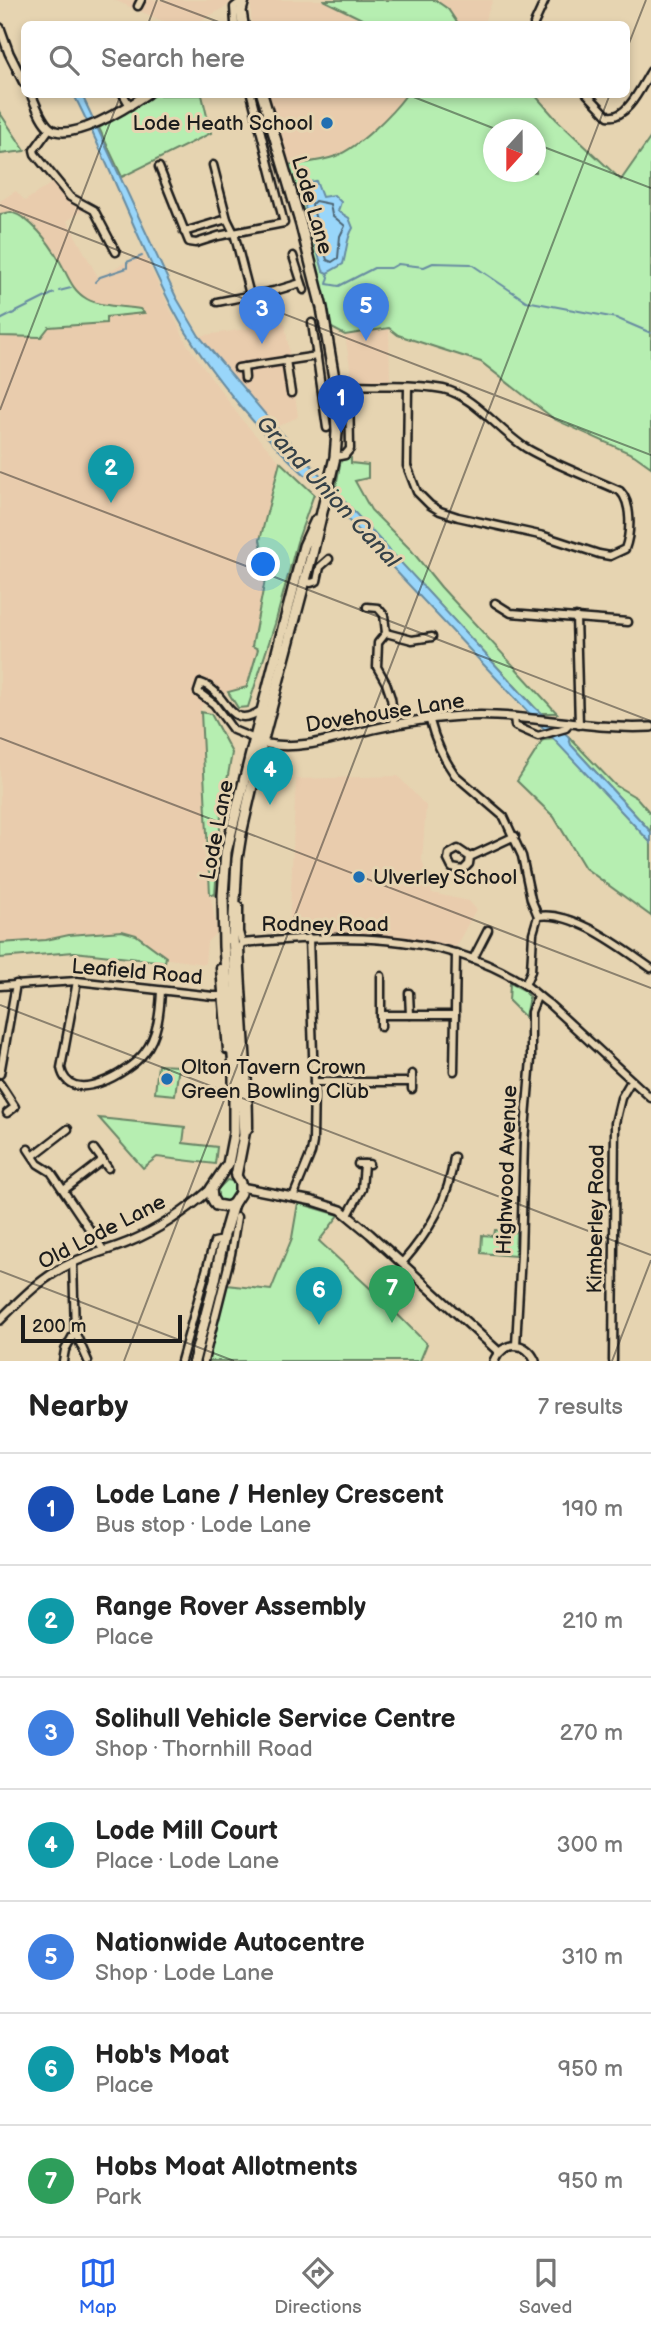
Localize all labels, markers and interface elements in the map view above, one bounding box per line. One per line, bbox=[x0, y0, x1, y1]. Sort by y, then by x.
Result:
search box bbox=[21, 21, 630, 98]
icon: search bbox=[45, 41, 83, 79]
text: Search here bbox=[101, 44, 245, 75]
place label: Lode Heath School bbox=[132, 111, 313, 136]
marker: Lode Heath School bbox=[319, 115, 335, 131]
north arrow bbox=[483, 119, 546, 182]
street label: Lode Lane bbox=[286, 153, 338, 257]
pin: 5 bbox=[343, 283, 389, 341]
pin: 3 bbox=[239, 286, 285, 344]
pin: 1 bbox=[318, 375, 364, 433]
water label: Grand Union Canal bbox=[250, 410, 406, 574]
pin: 2 bbox=[88, 445, 134, 503]
your location bbox=[246, 547, 280, 581]
street label: Dovehouse Lane bbox=[304, 688, 466, 738]
pin: 4 bbox=[247, 747, 293, 805]
street label: Lode Lane bbox=[195, 778, 239, 882]
place label: Ulverley School bbox=[373, 865, 517, 890]
marker: Ulverley School bbox=[351, 869, 367, 885]
street label: Rodney Road bbox=[261, 912, 389, 937]
street label: Leafield Road bbox=[70, 954, 204, 990]
place label: Olton Tavern Crown Green Bowling Club bbox=[181, 1055, 369, 1104]
marker: Olton Tavern Crown Green Bowling Club bbox=[159, 1071, 175, 1087]
street label: Highwood Avenue bbox=[492, 1085, 522, 1255]
street label: Kimberley Road bbox=[582, 1144, 610, 1294]
street label: Old Lode Lane bbox=[34, 1189, 170, 1275]
pin: 7 bbox=[369, 1265, 415, 1323]
pin: 6 bbox=[296, 1267, 342, 1325]
scale bar bbox=[21, 1312, 182, 1344]
text: 200 m bbox=[32, 1315, 86, 1338]
text: Nearby bbox=[28, 1389, 128, 1425]
text: 7 results bbox=[538, 1393, 623, 1421]
text: Lode Lane / Henley Crescent bbox=[95, 1480, 444, 1511]
text: 1 bbox=[46, 1495, 56, 1523]
text: 190 m bbox=[562, 1495, 623, 1523]
text: Bus stop · Lode Lane bbox=[95, 1511, 311, 1539]
text: Range Rover Assembly bbox=[95, 1592, 366, 1623]
text: 2 bbox=[44, 1607, 58, 1635]
text: 210 m bbox=[562, 1607, 623, 1635]
text: Place bbox=[95, 1623, 153, 1651]
text: Solihull Vehicle Service Centre bbox=[95, 1704, 456, 1735]
text: 3 bbox=[44, 1719, 58, 1747]
text: 270 m bbox=[559, 1719, 623, 1747]
text: Shop · Thornhill Road bbox=[95, 1735, 313, 1763]
text: Lode Mill Court bbox=[95, 1816, 278, 1847]
text: 4 bbox=[44, 1831, 58, 1859]
text: 300 m bbox=[557, 1831, 623, 1859]
text: Place · Lode Lane bbox=[95, 1847, 279, 1875]
text: Nationwide Autocentre bbox=[95, 1928, 365, 1959]
text: 5 bbox=[44, 1943, 58, 1971]
text: 310 m bbox=[561, 1943, 623, 1971]
text: Shop · Lode Lane bbox=[95, 1959, 274, 1987]
text: Hob's Moat bbox=[95, 2040, 229, 2071]
text: 6 bbox=[44, 2055, 58, 2083]
text: 950 m bbox=[558, 2055, 623, 2083]
text: Place bbox=[95, 2071, 153, 2099]
text: Hobs Moat Allotments bbox=[95, 2152, 358, 2183]
text: 7 bbox=[45, 2167, 57, 2195]
text: 950 m bbox=[558, 2167, 623, 2195]
text: Park bbox=[95, 2183, 141, 2211]
tab: Map bbox=[79, 2254, 117, 2319]
tab: Directions bbox=[274, 2254, 362, 2319]
tab: Saved bbox=[519, 2254, 572, 2319]

